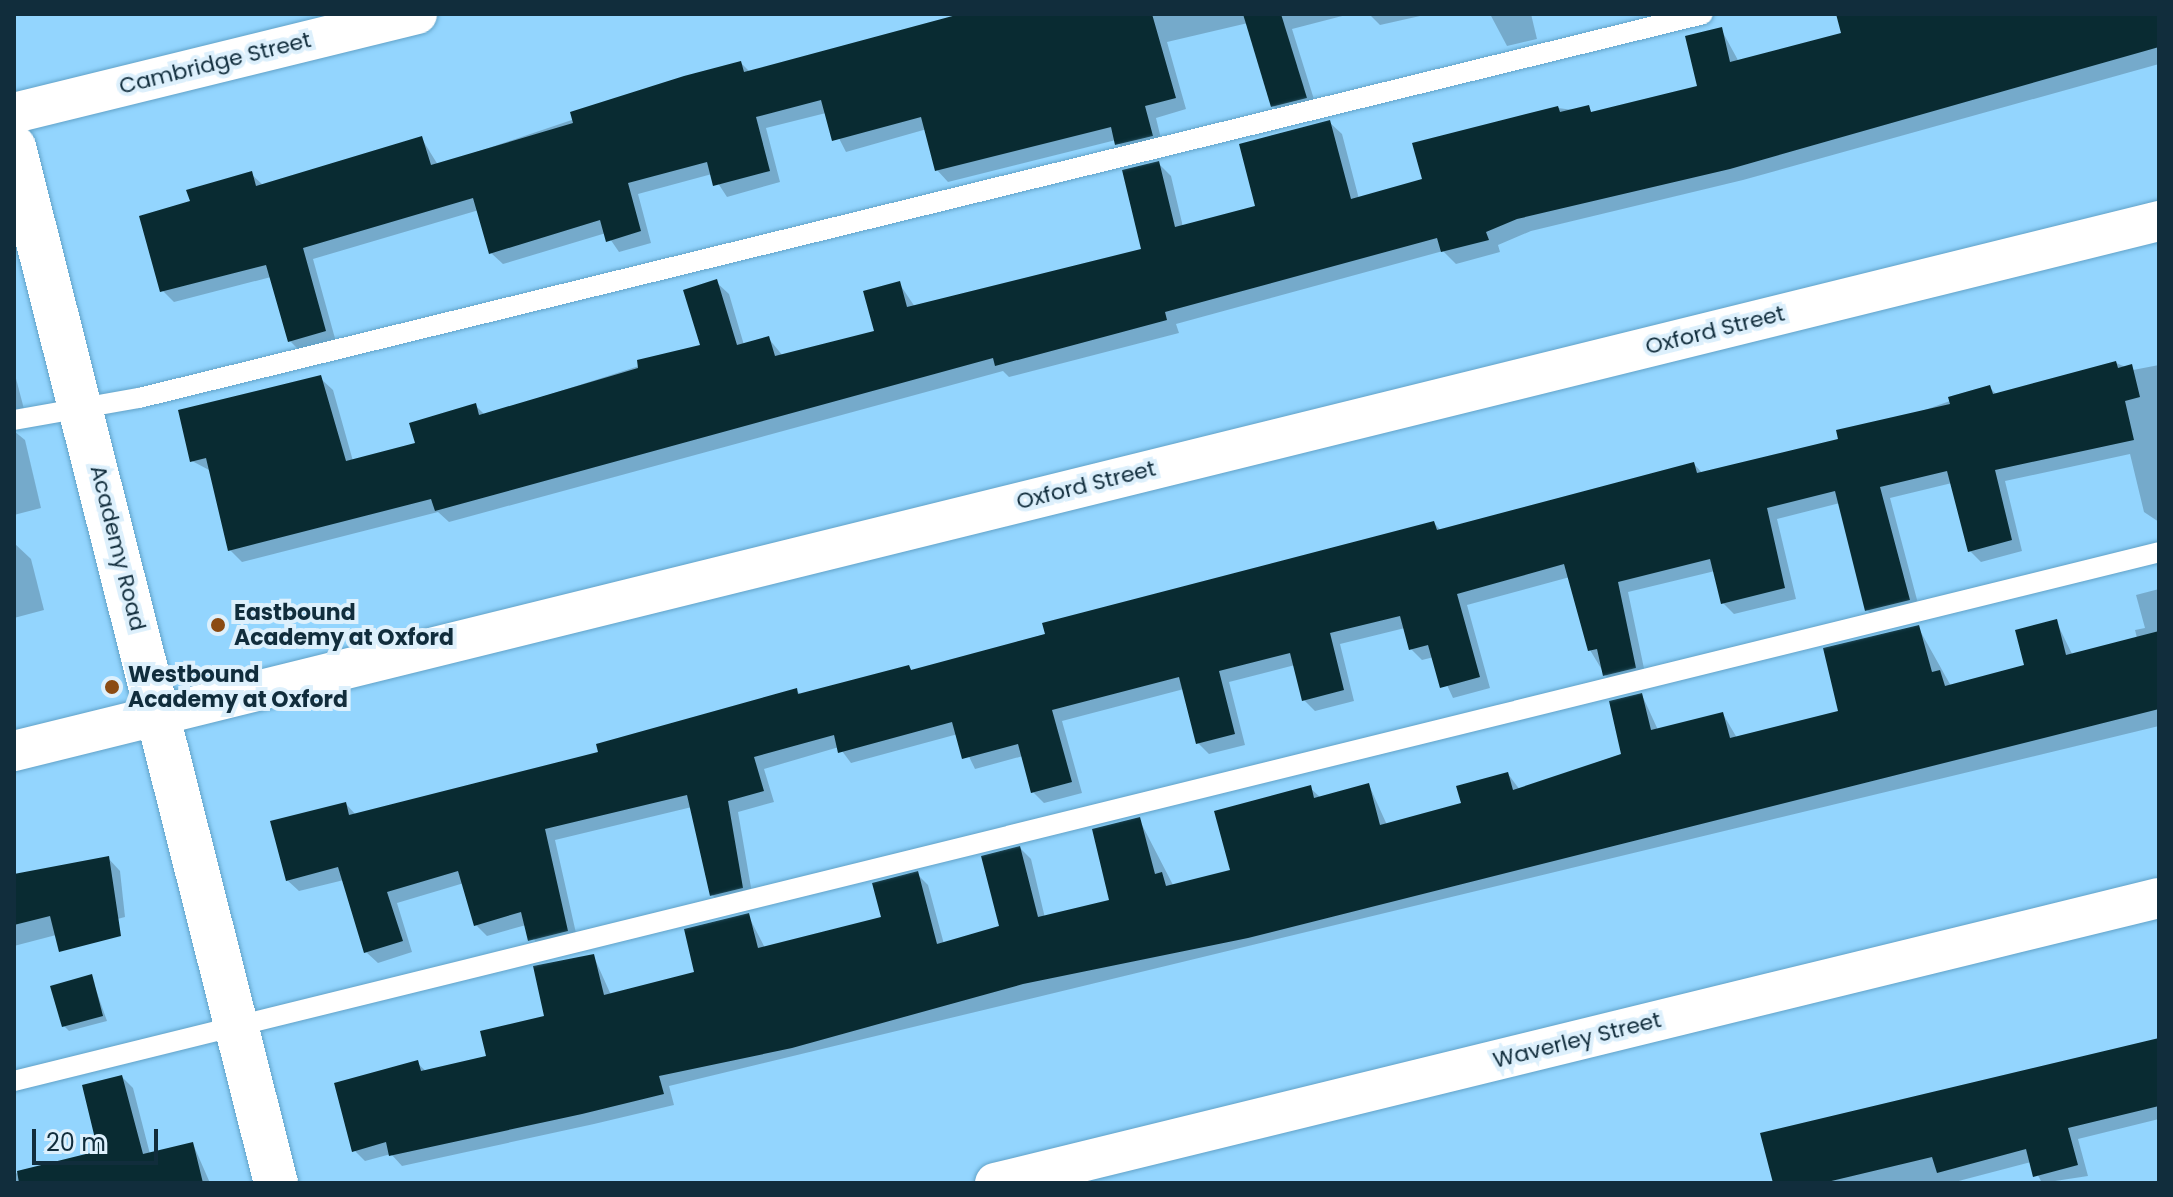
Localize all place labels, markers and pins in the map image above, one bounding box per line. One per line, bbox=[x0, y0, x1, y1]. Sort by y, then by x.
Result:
place label: Eastbound Academy at Oxford bbox=[234, 599, 454, 650]
marker: Eastbound Academy at Oxford bbox=[209, 616, 227, 634]
place label: Westbound Academy at Oxford bbox=[128, 661, 348, 712]
marker: Westbound Academy at Oxford bbox=[103, 678, 121, 696]

